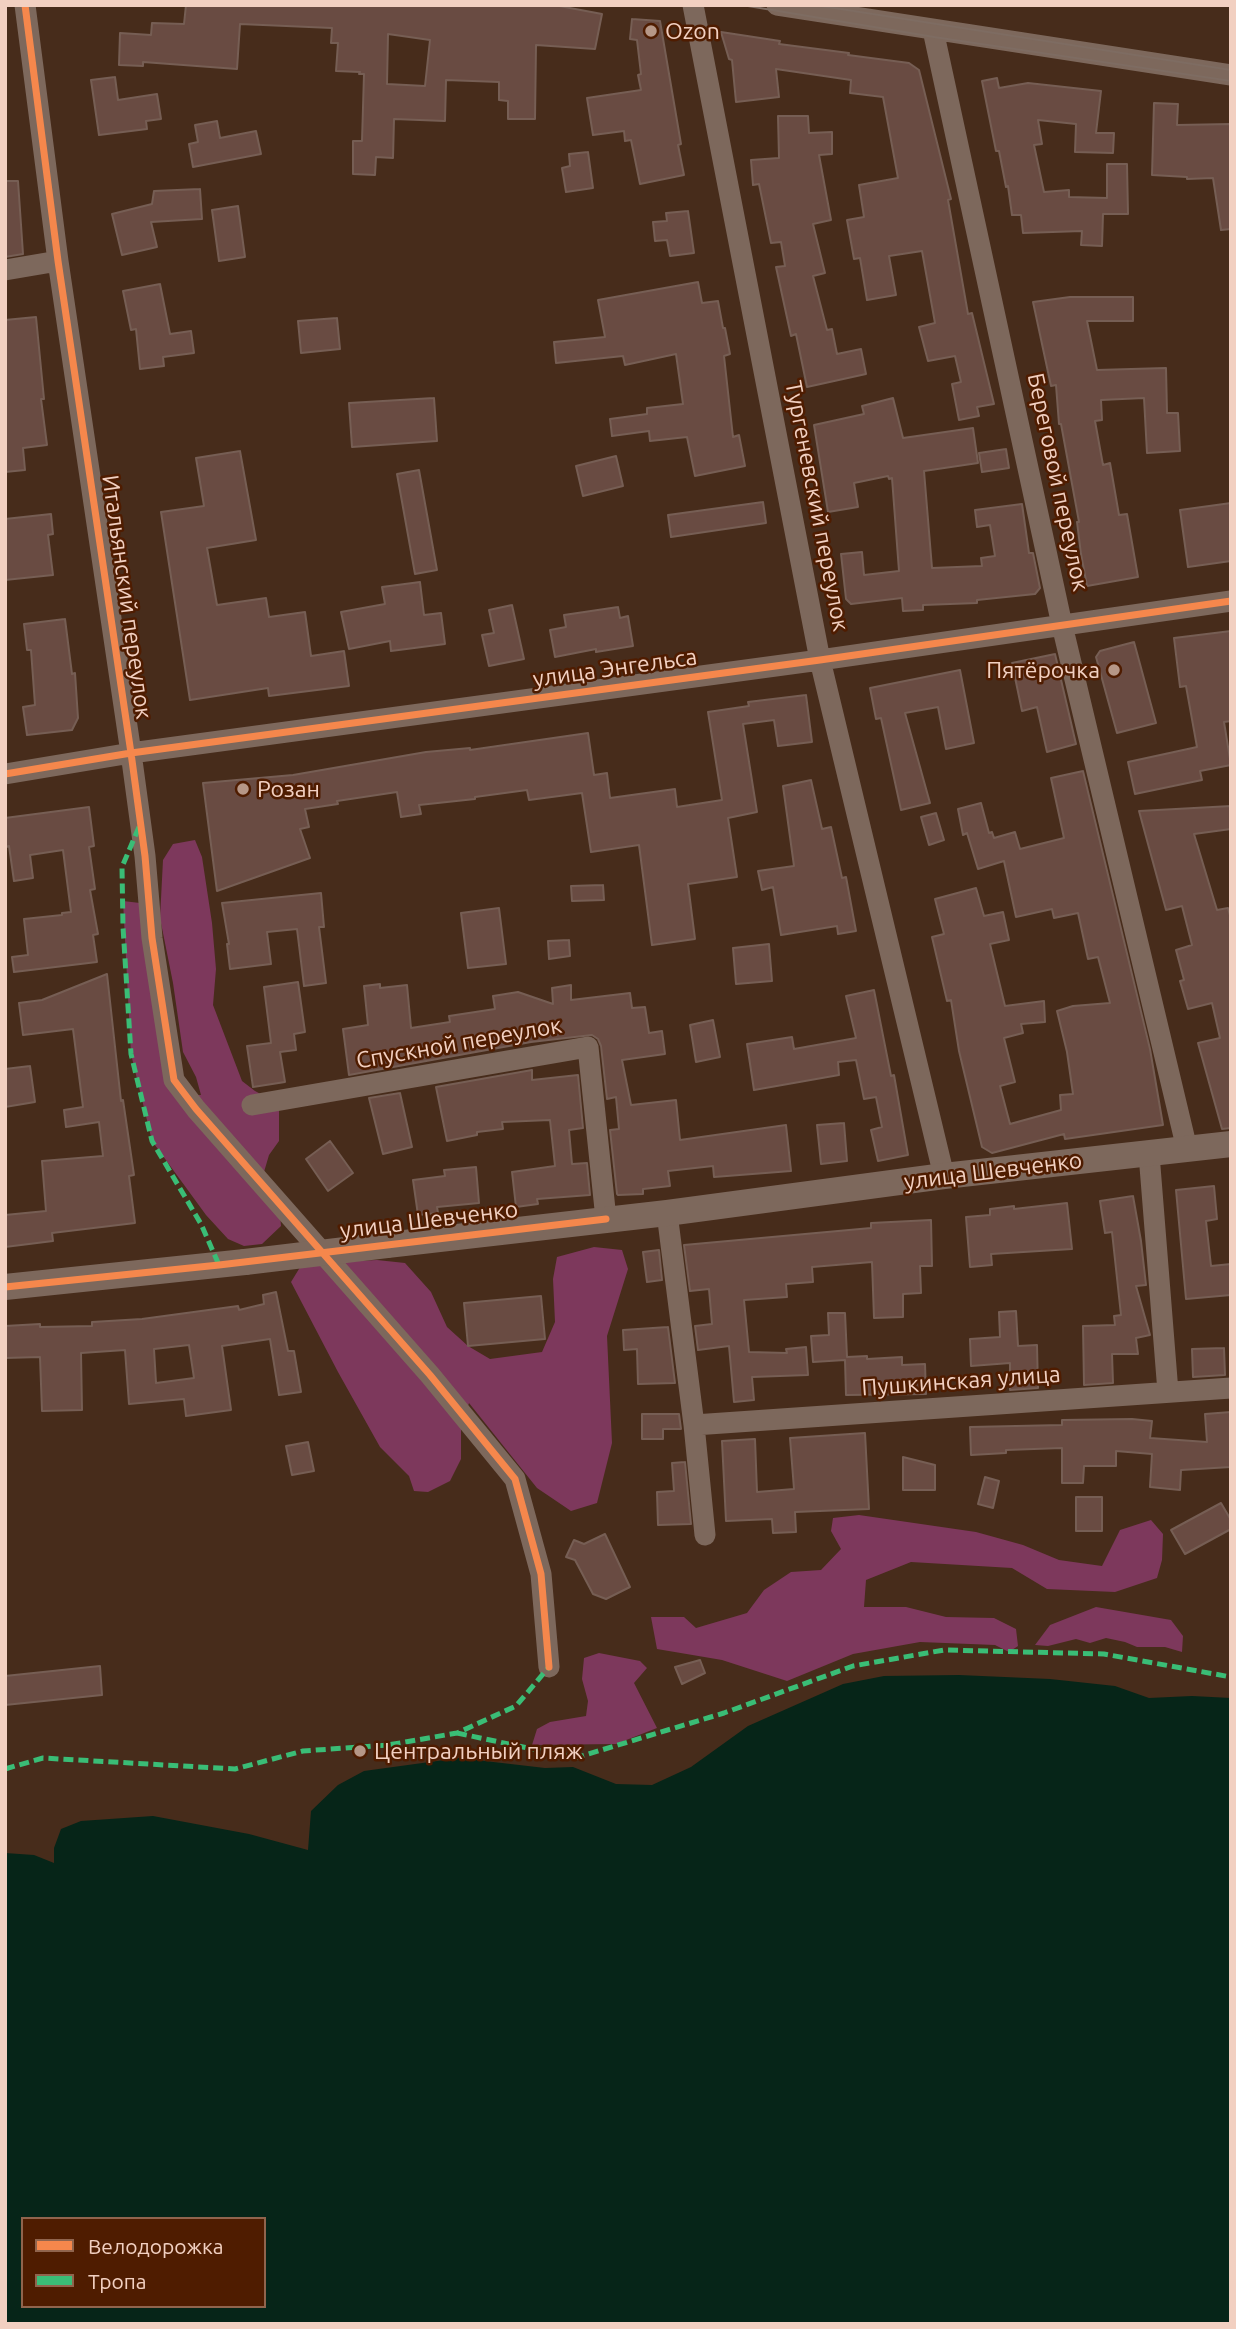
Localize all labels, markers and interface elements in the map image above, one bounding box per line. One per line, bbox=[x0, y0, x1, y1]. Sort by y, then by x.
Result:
place label: Ozon bbox=[665, 17, 720, 45]
marker: Ozon bbox=[643, 23, 659, 39]
street label: Береговой переулок bbox=[1021, 370, 1095, 594]
street label: Тургеневский переулок bbox=[779, 378, 855, 634]
street label: Итальянский переулок bbox=[96, 473, 158, 721]
street label: улица Энгельса bbox=[531, 643, 699, 693]
place label: Пятёрочка bbox=[986, 656, 1100, 684]
marker: Пятёрочка bbox=[1106, 662, 1122, 678]
place label: Розан bbox=[257, 775, 320, 803]
marker: Розан bbox=[235, 781, 251, 797]
street label: Спускной переулок bbox=[354, 1011, 564, 1075]
street label: улица Шевченко bbox=[902, 1146, 1084, 1196]
street label: улица Шевченко bbox=[338, 1195, 520, 1245]
street label: Пушкинская улица bbox=[861, 1360, 1061, 1402]
place label: Центральный пляж bbox=[374, 1737, 583, 1765]
marker: Центральный пляж bbox=[352, 1743, 368, 1759]
legend bbox=[21, 2217, 266, 2308]
text: Велодорожка bbox=[88, 2234, 224, 2258]
text: Тропа bbox=[88, 2269, 147, 2293]

